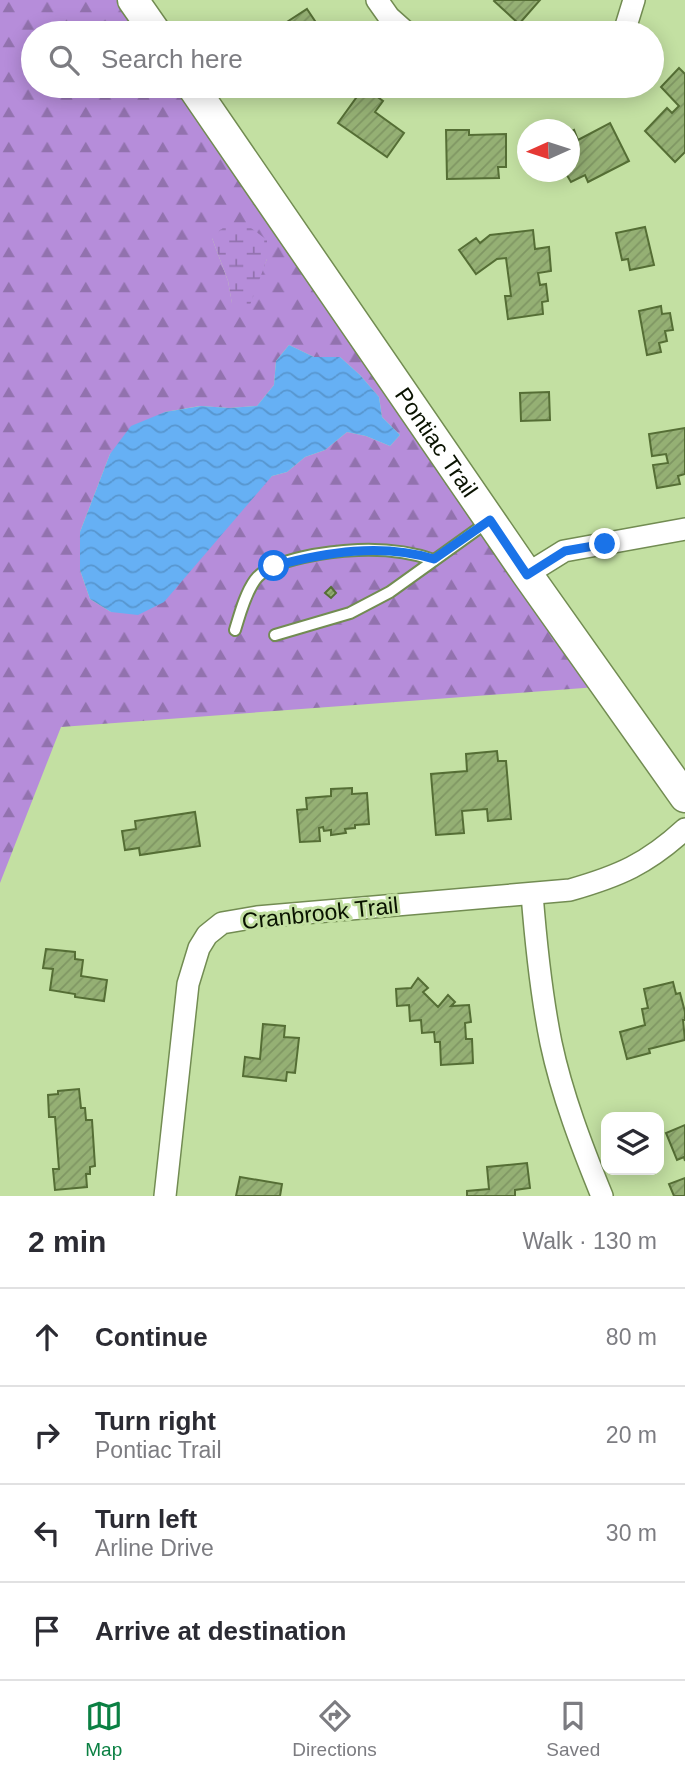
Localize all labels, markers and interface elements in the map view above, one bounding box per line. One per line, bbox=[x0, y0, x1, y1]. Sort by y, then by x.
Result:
search box bbox=[21, 21, 664, 98]
icon: search bbox=[45, 41, 83, 79]
text: Search here bbox=[101, 44, 243, 74]
north arrow bbox=[517, 119, 580, 182]
street label: Pontiac Trail bbox=[390, 383, 483, 502]
route end bbox=[589, 528, 620, 559]
route start bbox=[258, 550, 289, 581]
street label: Cranbrook Trail bbox=[240, 892, 400, 934]
map controls bbox=[601, 1112, 664, 1175]
button: layers bbox=[601, 1112, 664, 1175]
text: 2 min bbox=[28, 1225, 106, 1258]
text: Walk · 130 m bbox=[522, 1228, 657, 1254]
icon: ahead bbox=[28, 1318, 66, 1356]
text: Continue bbox=[95, 1322, 208, 1352]
text: 80 m bbox=[606, 1324, 657, 1350]
text: Turn right bbox=[95, 1406, 216, 1436]
icon: right bbox=[28, 1416, 66, 1454]
text: 20 m bbox=[606, 1422, 657, 1448]
text: Pontiac Trail bbox=[95, 1437, 222, 1463]
text: Turn left bbox=[95, 1504, 197, 1534]
icon: left bbox=[28, 1514, 66, 1552]
text: 30 m bbox=[606, 1520, 657, 1546]
text: Arline Drive bbox=[95, 1535, 214, 1561]
icon: arrive bbox=[28, 1612, 66, 1650]
text: Arrive at destination bbox=[95, 1616, 346, 1646]
tab: Map bbox=[85, 1697, 123, 1761]
tab: Directions bbox=[292, 1697, 377, 1761]
tab: Saved bbox=[546, 1697, 600, 1761]

